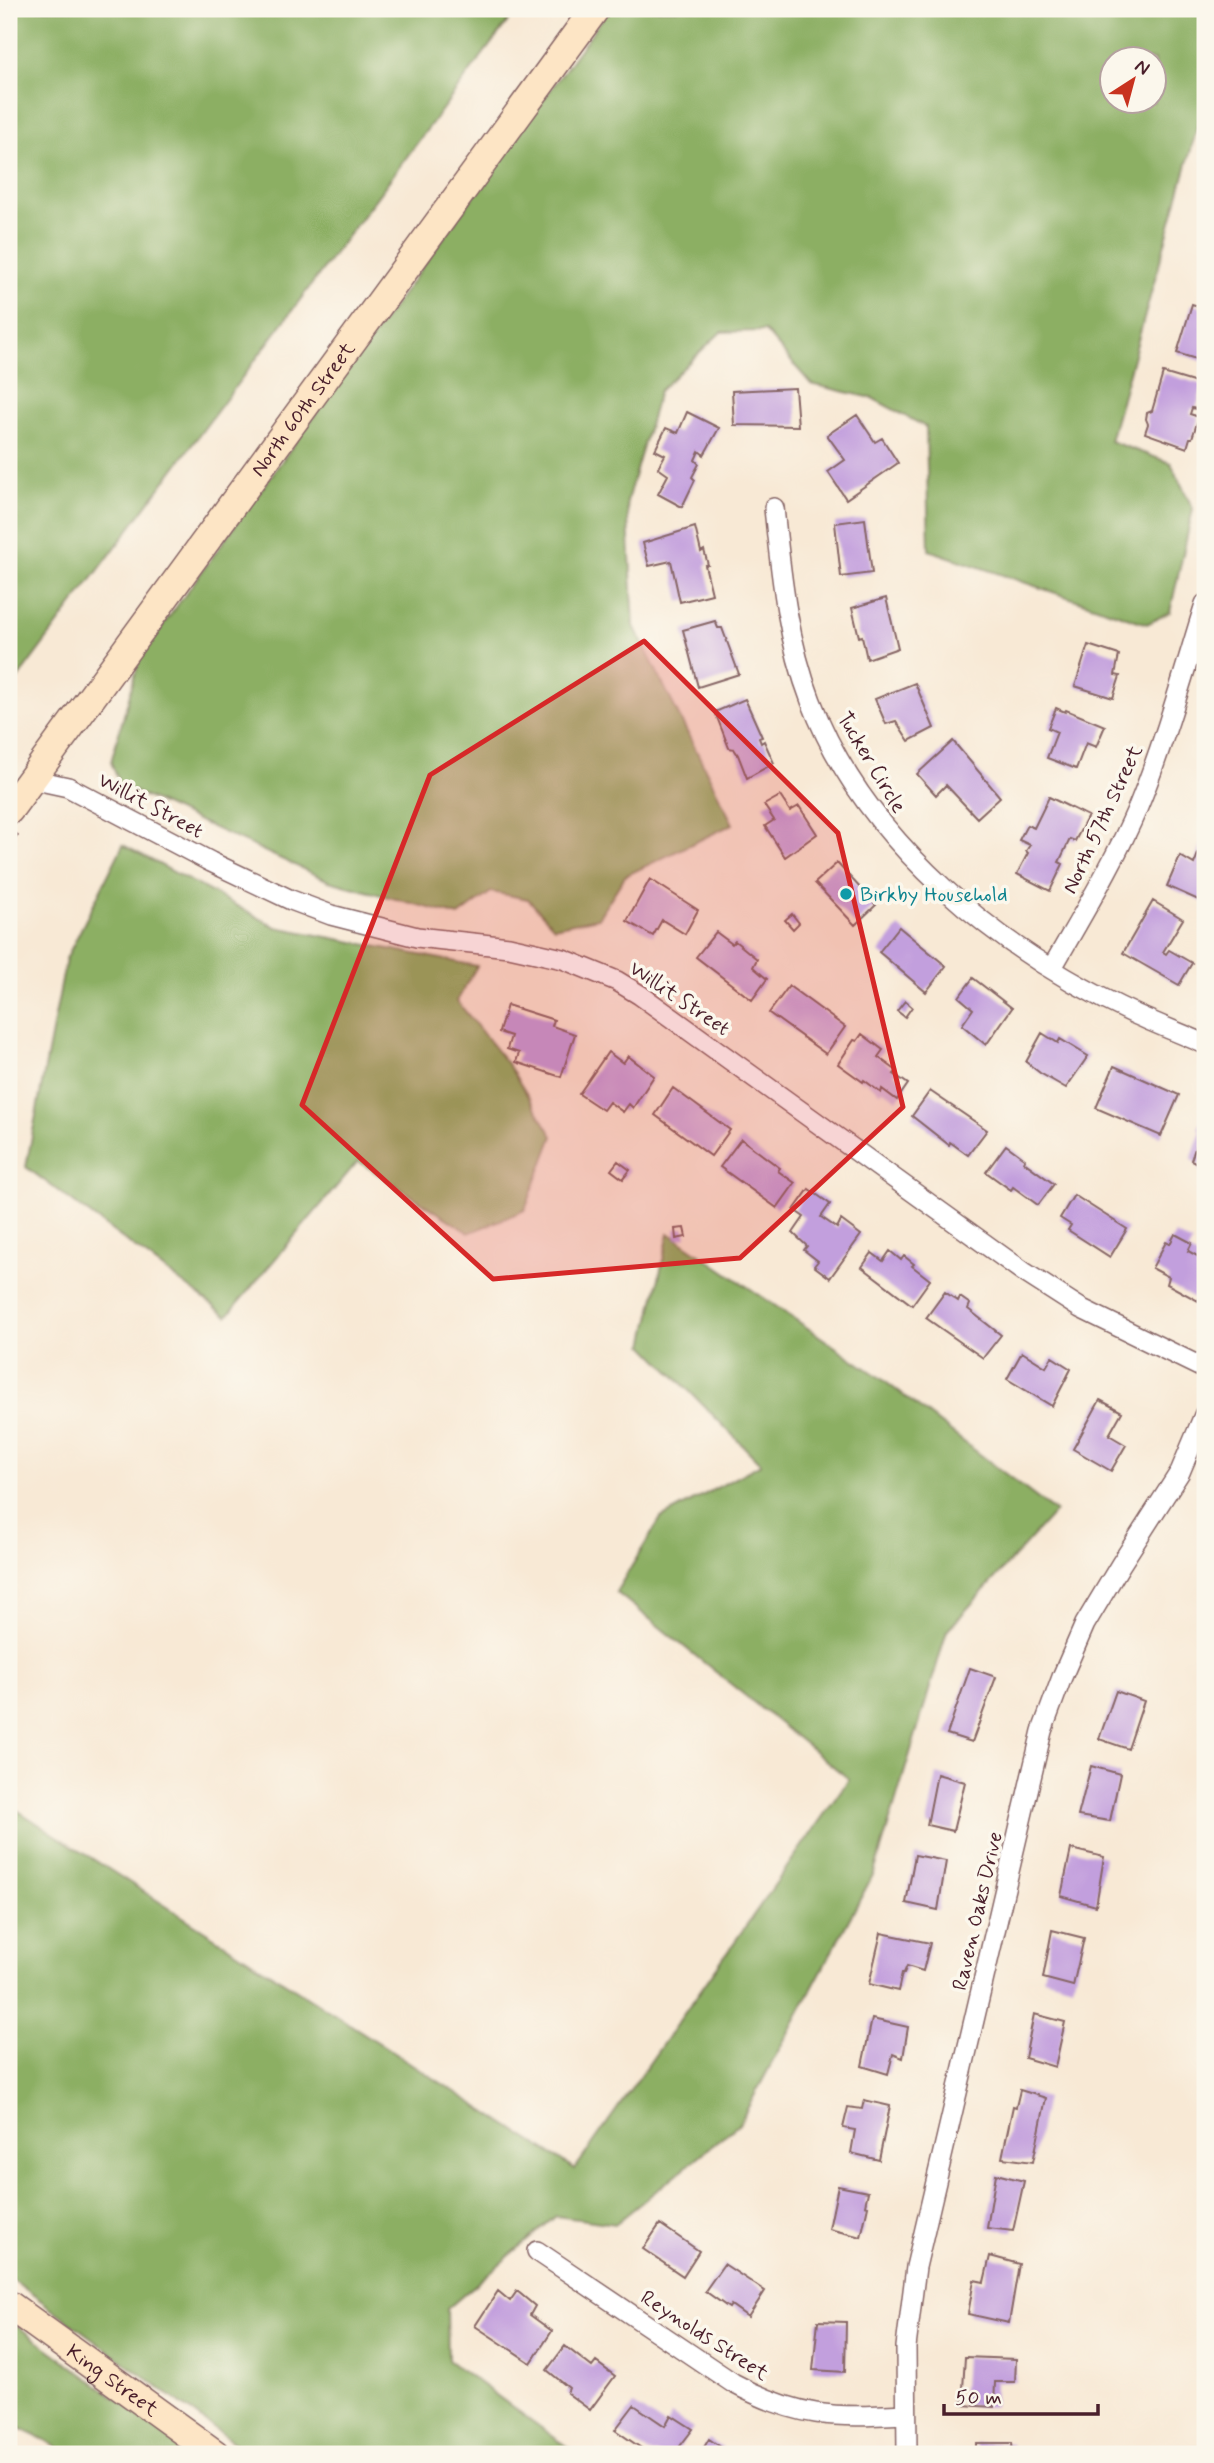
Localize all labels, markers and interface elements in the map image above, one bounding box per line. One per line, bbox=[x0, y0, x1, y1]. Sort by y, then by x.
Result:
north arrow bbox=[1098, 46, 1168, 116]
text: N bbox=[1130, 54, 1155, 81]
street label: North 60th Street bbox=[245, 336, 362, 483]
street label: Tucker Circle bbox=[830, 707, 912, 818]
street label: North 57th Street bbox=[1056, 740, 1150, 898]
street label: Willit Street bbox=[93, 766, 208, 845]
place label: Birkby Household bbox=[860, 881, 1008, 909]
marker: Birkby Household bbox=[838, 886, 854, 902]
street label: Willit Street bbox=[624, 955, 735, 1043]
street label: Raven Oaks Drive bbox=[946, 1829, 1010, 1993]
street label: Reynolds Street bbox=[635, 2284, 774, 2388]
street label: King Street bbox=[60, 2338, 164, 2424]
scale bar bbox=[944, 2372, 1098, 2416]
text: 50 m bbox=[955, 2384, 1002, 2412]

